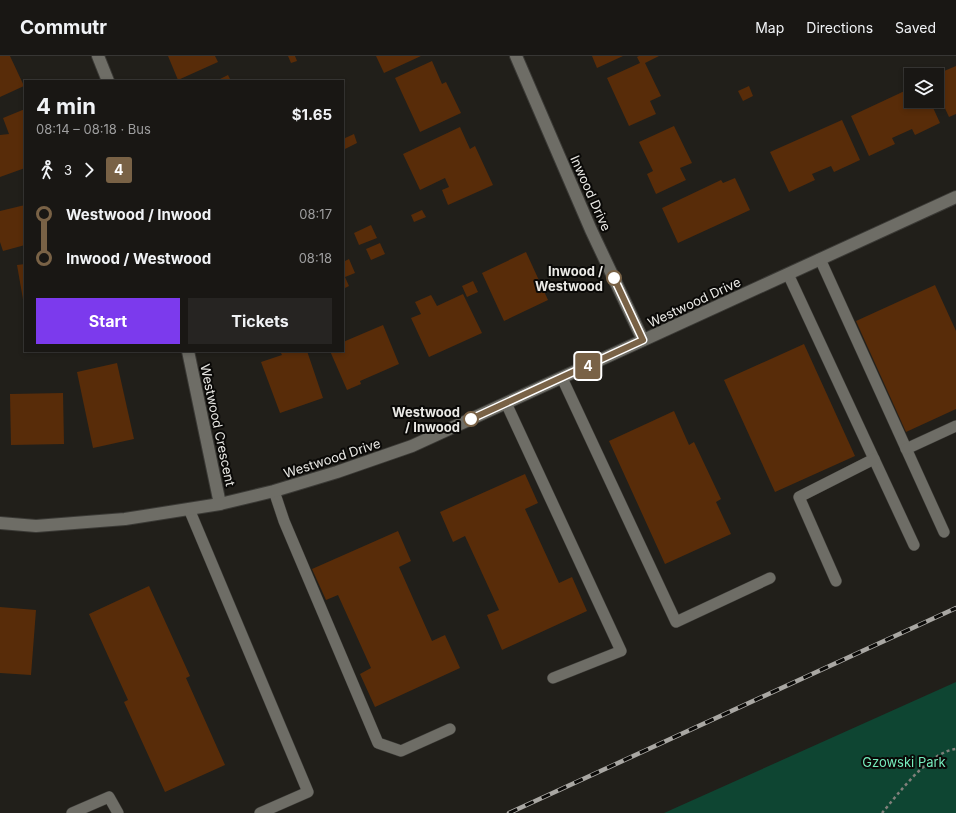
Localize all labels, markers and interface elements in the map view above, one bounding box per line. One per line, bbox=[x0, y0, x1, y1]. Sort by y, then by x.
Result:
text: Commutr bbox=[20, 16, 107, 39]
text: Map bbox=[755, 19, 784, 36]
text: Directions bbox=[806, 19, 873, 36]
text: Saved bbox=[895, 19, 936, 36]
map controls bbox=[904, 68, 944, 108]
button: layers bbox=[904, 68, 944, 108]
text: 4 min bbox=[36, 93, 96, 119]
text: $1.65 bbox=[292, 105, 332, 124]
text: 08:14 – 08:18 · Bus bbox=[36, 121, 151, 137]
street label: Inwood Drive bbox=[567, 153, 615, 233]
icon: walk bbox=[36, 159, 58, 181]
icon: forward bbox=[78, 159, 100, 181]
text: 4 bbox=[114, 161, 124, 178]
text: 3 bbox=[64, 162, 72, 178]
text: Westwood / Inwood bbox=[66, 205, 211, 224]
text: 08:17 bbox=[299, 206, 332, 222]
text: Inwood / Westwood bbox=[66, 249, 211, 268]
text: 08:18 bbox=[299, 250, 332, 266]
place label: Inwood / Westwood bbox=[535, 263, 603, 294]
marker: Inwood / Westwood bbox=[606, 270, 622, 286]
street label: Westwood Drive bbox=[645, 273, 743, 331]
button: Start bbox=[36, 298, 180, 344]
button: Tickets bbox=[188, 298, 332, 344]
line badge: 4 bbox=[575, 353, 601, 379]
text: 4 bbox=[583, 357, 593, 374]
street label: Westwood Crescent bbox=[197, 363, 239, 487]
place label: Westwood / Inwood bbox=[392, 404, 460, 435]
marker: Westwood / Inwood bbox=[463, 411, 479, 427]
street label: Westwood Drive bbox=[282, 435, 382, 481]
park label: Gzowski Park bbox=[862, 754, 946, 770]

